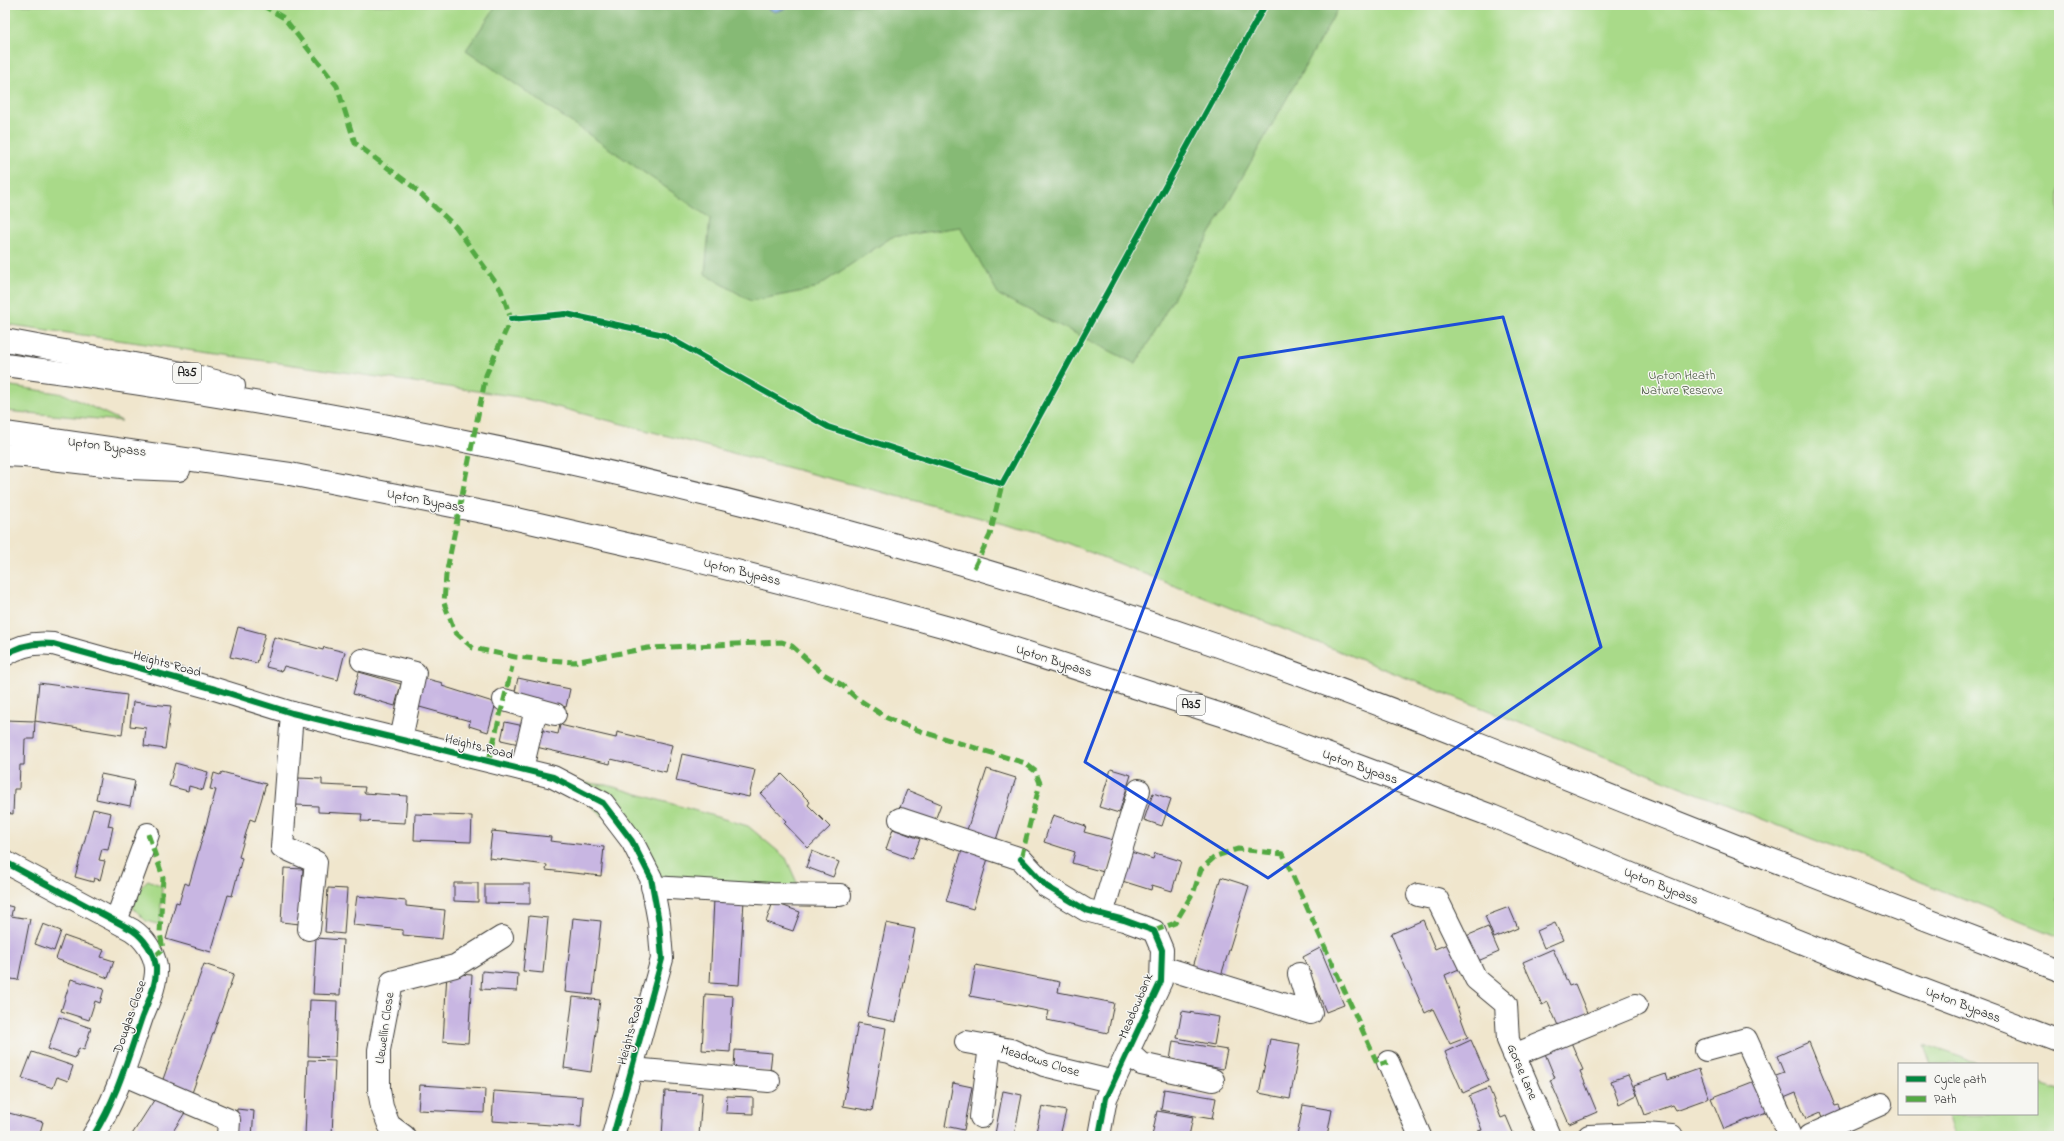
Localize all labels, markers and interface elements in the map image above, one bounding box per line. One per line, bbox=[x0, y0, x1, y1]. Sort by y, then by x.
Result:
road number: A35 bbox=[173, 363, 201, 383]
park label: Upton Heath Nature Reserve bbox=[1641, 366, 1723, 400]
street label: Upton Bypass bbox=[66, 432, 148, 463]
street label: Upton Bypass bbox=[385, 484, 467, 519]
street label: Upton Bypass bbox=[701, 553, 783, 592]
street label: Upton Bypass bbox=[1013, 640, 1095, 683]
street label: Heights Road bbox=[131, 646, 204, 683]
road number: A35 bbox=[1177, 695, 1205, 715]
street label: Heights Road bbox=[443, 729, 516, 766]
street label: Upton Bypass bbox=[1319, 744, 1401, 791]
street label: Upton Bypass bbox=[1620, 862, 1702, 911]
street label: Meadowbank bbox=[1114, 970, 1158, 1041]
street label: Douglas Close bbox=[108, 978, 152, 1058]
street label: Upton Bypass bbox=[1922, 982, 2004, 1029]
street label: Llewellin Close bbox=[371, 991, 399, 1065]
street label: Heights Road bbox=[613, 994, 650, 1067]
street label: Meadows Close bbox=[998, 1040, 1082, 1082]
street label: Gorse Lane bbox=[1502, 1041, 1542, 1103]
legend bbox=[1898, 1063, 2038, 1115]
text: Cycle path bbox=[1934, 1071, 1986, 1090]
text: Path bbox=[1934, 1091, 1957, 1109]

